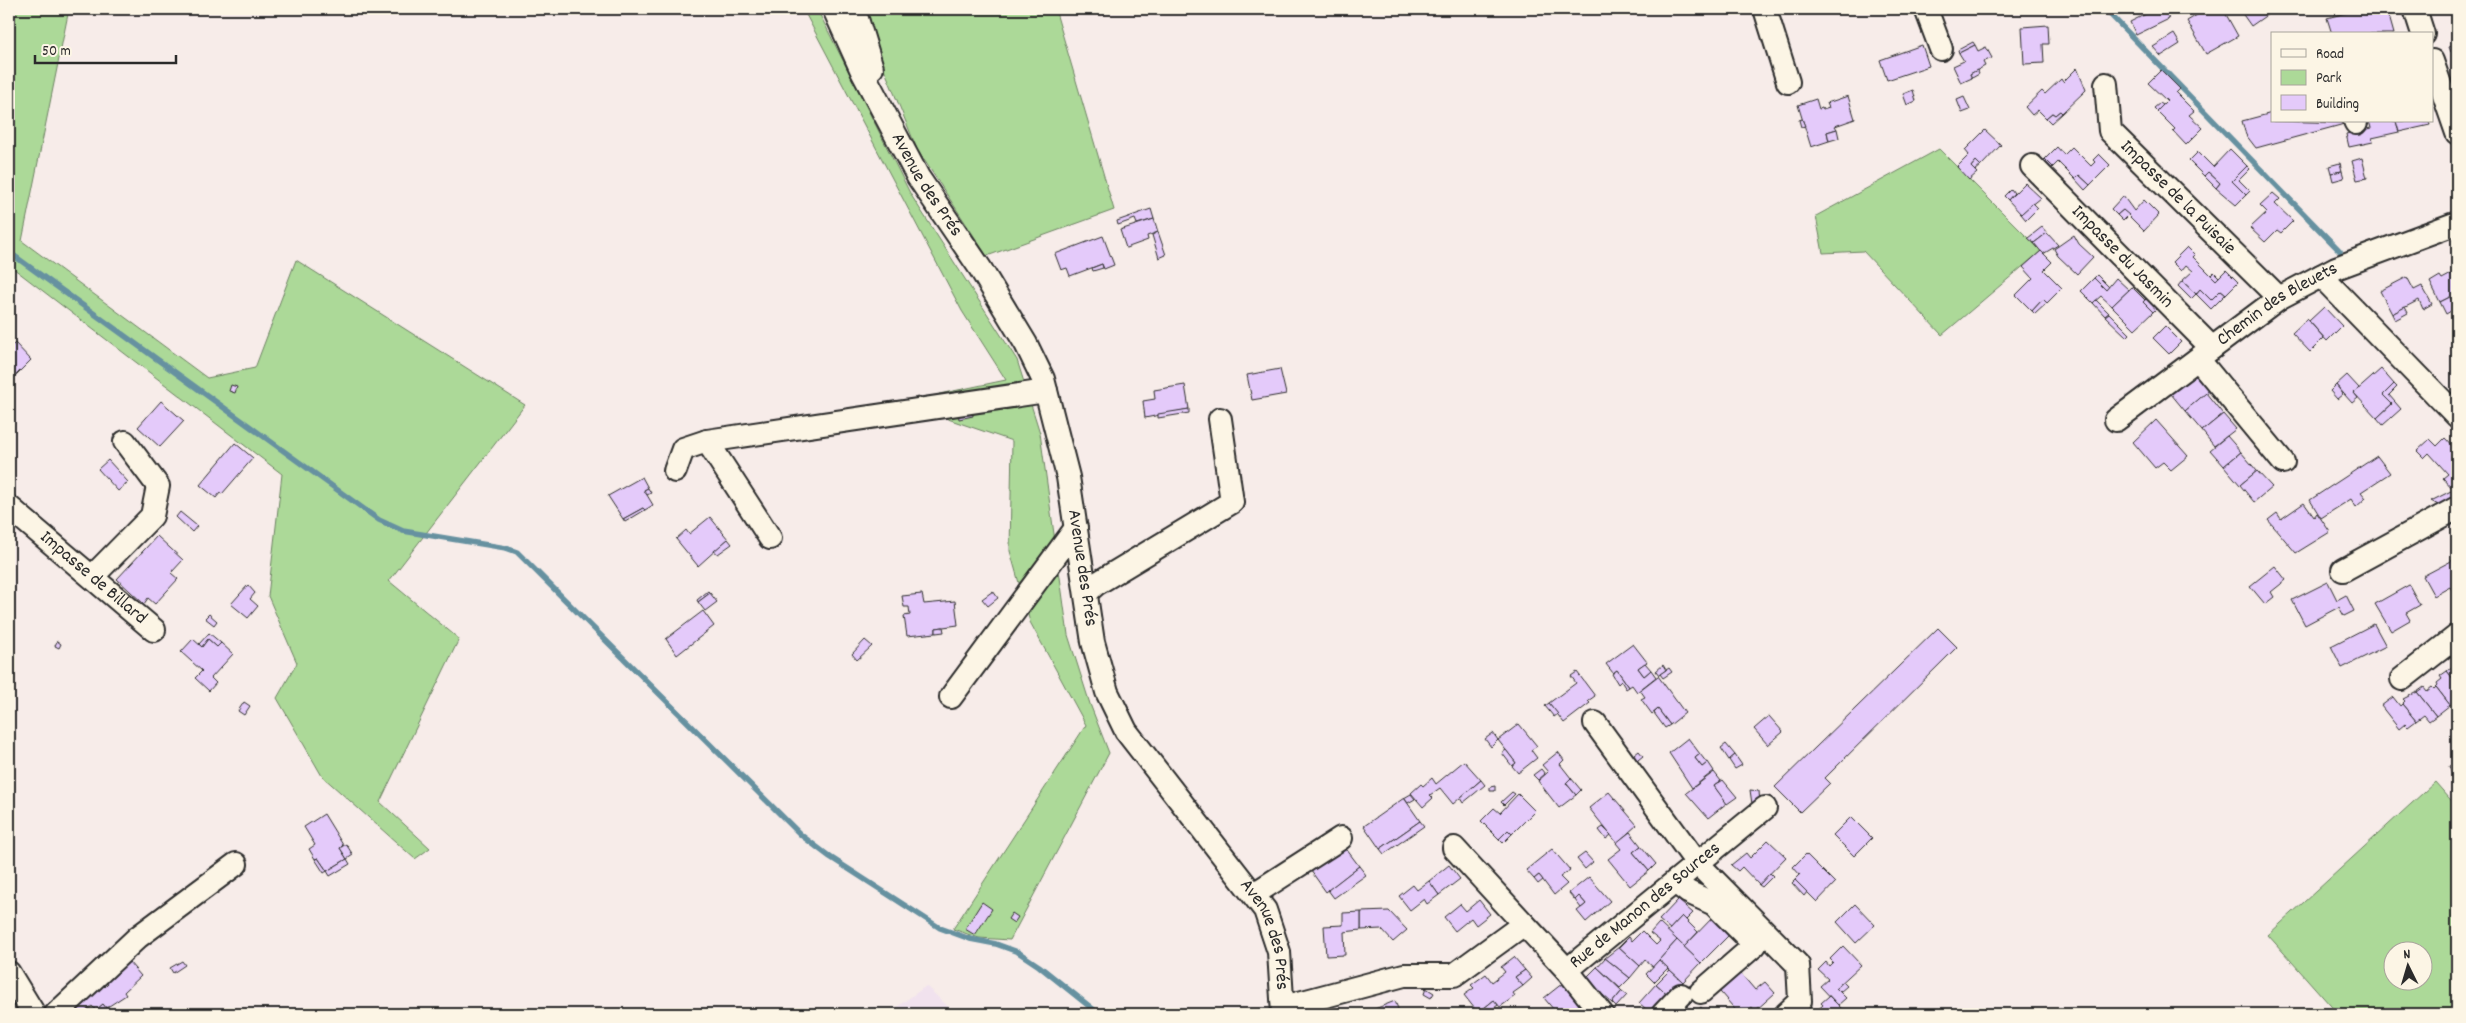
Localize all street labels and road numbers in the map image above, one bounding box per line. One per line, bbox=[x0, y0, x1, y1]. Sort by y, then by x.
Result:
street label: Avenue des Prés bbox=[884, 128, 969, 243]
street label: Impasse de la Puisaie bbox=[2113, 134, 2242, 261]
street label: Impasse du Jasmin bbox=[2065, 199, 2179, 315]
street label: Chemin des Bleuets bbox=[2211, 256, 2343, 353]
street label: Avenue des Prés bbox=[1060, 508, 1104, 628]
street label: Impasse de Billard bbox=[33, 525, 153, 632]
street label: Rue de Manon des Sources bbox=[1564, 836, 1727, 976]
street label: Avenue des Prés bbox=[1232, 874, 1295, 991]

